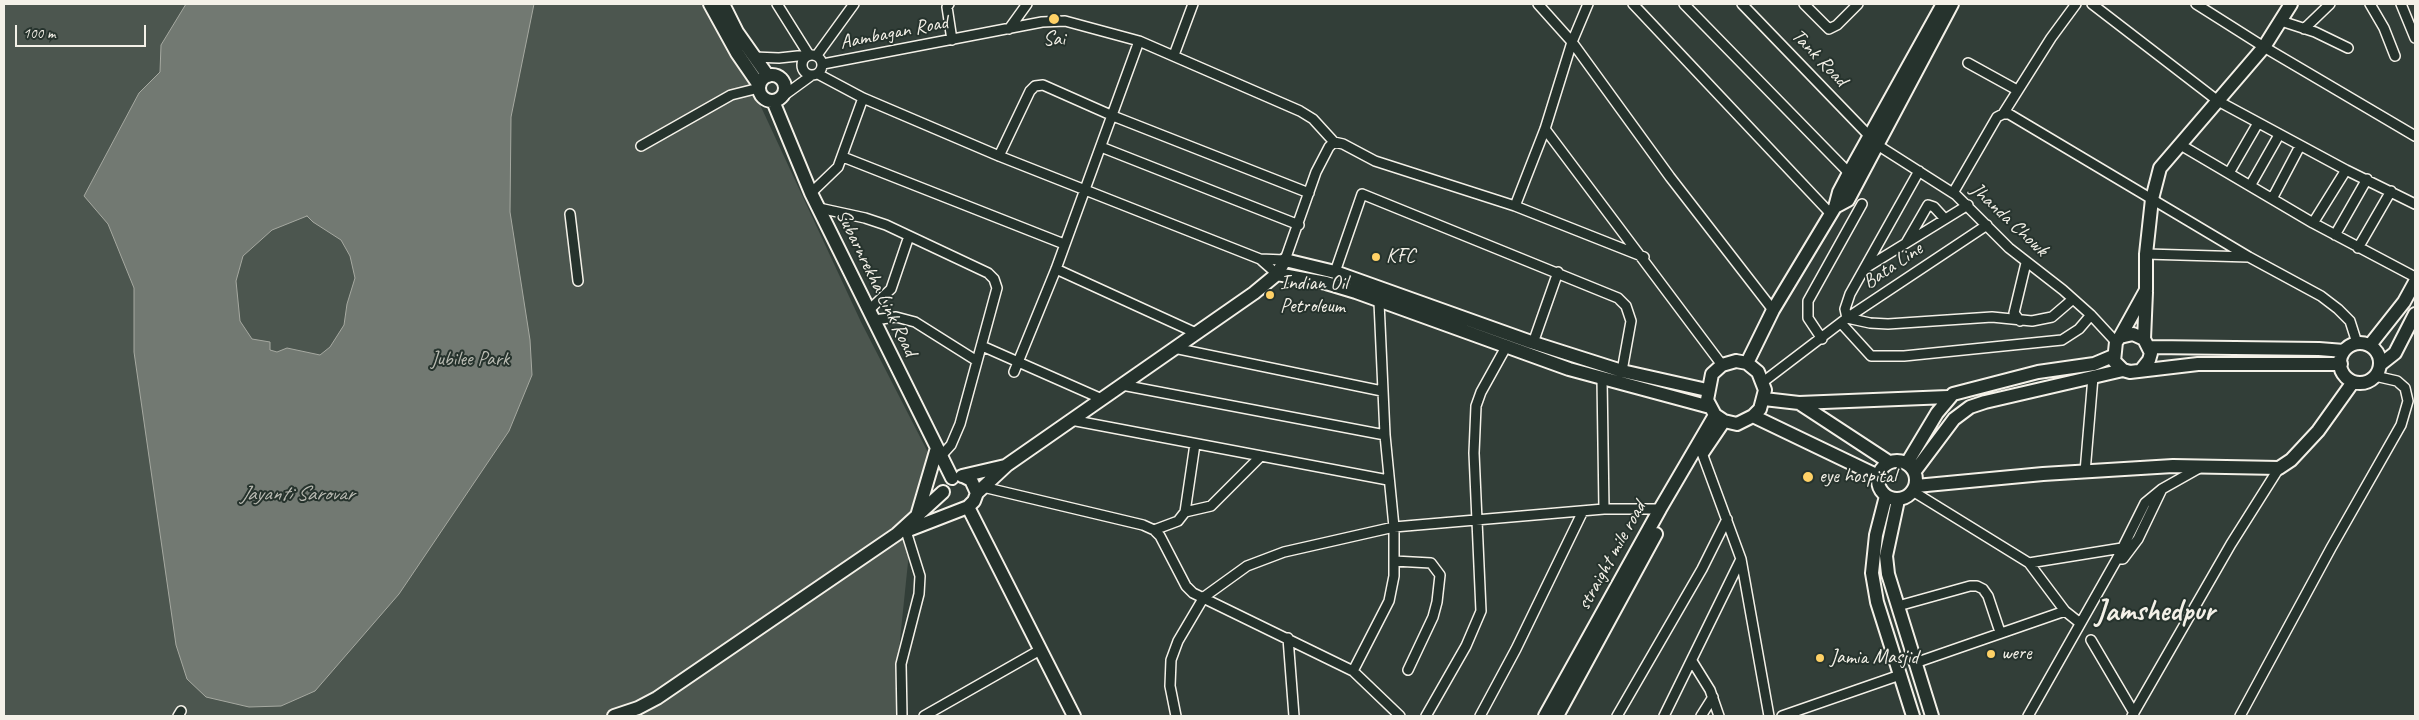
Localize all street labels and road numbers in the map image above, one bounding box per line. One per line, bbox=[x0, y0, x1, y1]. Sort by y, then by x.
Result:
street label: Aambagan Road bbox=[838, 11, 950, 55]
street label: Tank Road bbox=[1786, 24, 1852, 92]
street label: Jhanda Chowk bbox=[1965, 178, 2053, 262]
street label: Subarnrekha Link Road bbox=[830, 206, 922, 360]
street label: Bata Line bbox=[1859, 237, 1927, 295]
street label: straight mile road bbox=[1572, 497, 1652, 615]

